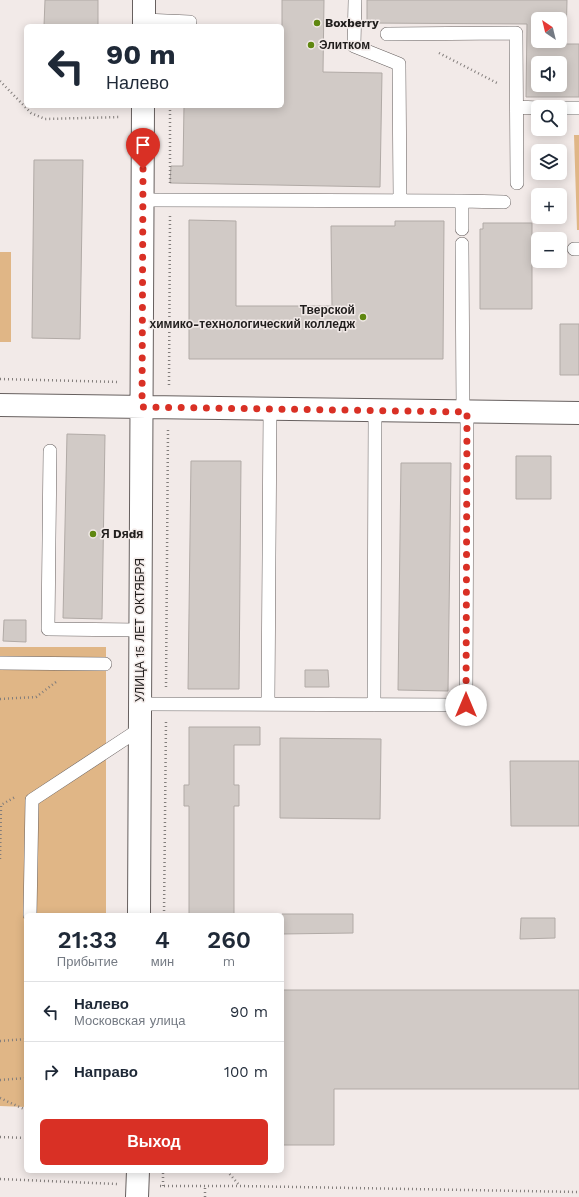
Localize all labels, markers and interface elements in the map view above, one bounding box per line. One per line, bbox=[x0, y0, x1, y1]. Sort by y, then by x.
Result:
north arrow bbox=[531, 12, 567, 48]
map controls bbox=[531, 12, 567, 268]
place label: Boxberry bbox=[325, 16, 379, 30]
marker: Boxberry bbox=[312, 18, 322, 28]
text: 90 m bbox=[106, 38, 176, 71]
place label: Элитком bbox=[319, 38, 370, 52]
icon: left bbox=[40, 40, 92, 92]
marker: Элитком bbox=[306, 40, 316, 50]
button: sound bbox=[531, 56, 567, 92]
text: Налево bbox=[106, 72, 169, 93]
button: search bbox=[531, 100, 567, 136]
pin bbox=[126, 128, 160, 169]
icon: arrive bbox=[132, 134, 154, 156]
button: layers bbox=[531, 144, 567, 180]
button: + bbox=[531, 188, 567, 224]
button: − bbox=[531, 232, 567, 268]
place label: Тверской химико-технологический колледж bbox=[150, 303, 355, 331]
marker: Тверской химико-технологический колледж bbox=[358, 312, 368, 322]
place label: Я Dяdя bbox=[101, 527, 143, 541]
marker: Я Dяdя bbox=[88, 529, 98, 539]
street label: УЛИЦА 15 ЛЕТ ОКТЯБРЯ bbox=[133, 558, 147, 702]
position arrow bbox=[445, 684, 487, 726]
text: 21:33 bbox=[58, 926, 117, 954]
text: 4 bbox=[155, 926, 170, 954]
text: 260 bbox=[207, 926, 251, 954]
text: Прибытие bbox=[57, 954, 118, 969]
text: мин bbox=[151, 954, 174, 969]
text: m bbox=[223, 954, 235, 969]
text: Налево bbox=[74, 995, 129, 1013]
icon: left bbox=[40, 1001, 62, 1023]
text: 90 m bbox=[230, 1003, 268, 1021]
text: Московская улица bbox=[74, 1013, 185, 1028]
icon: right bbox=[40, 1061, 62, 1083]
text: Направо bbox=[74, 1063, 138, 1081]
text: 100 m bbox=[224, 1063, 268, 1081]
button: Выход bbox=[40, 1119, 268, 1165]

